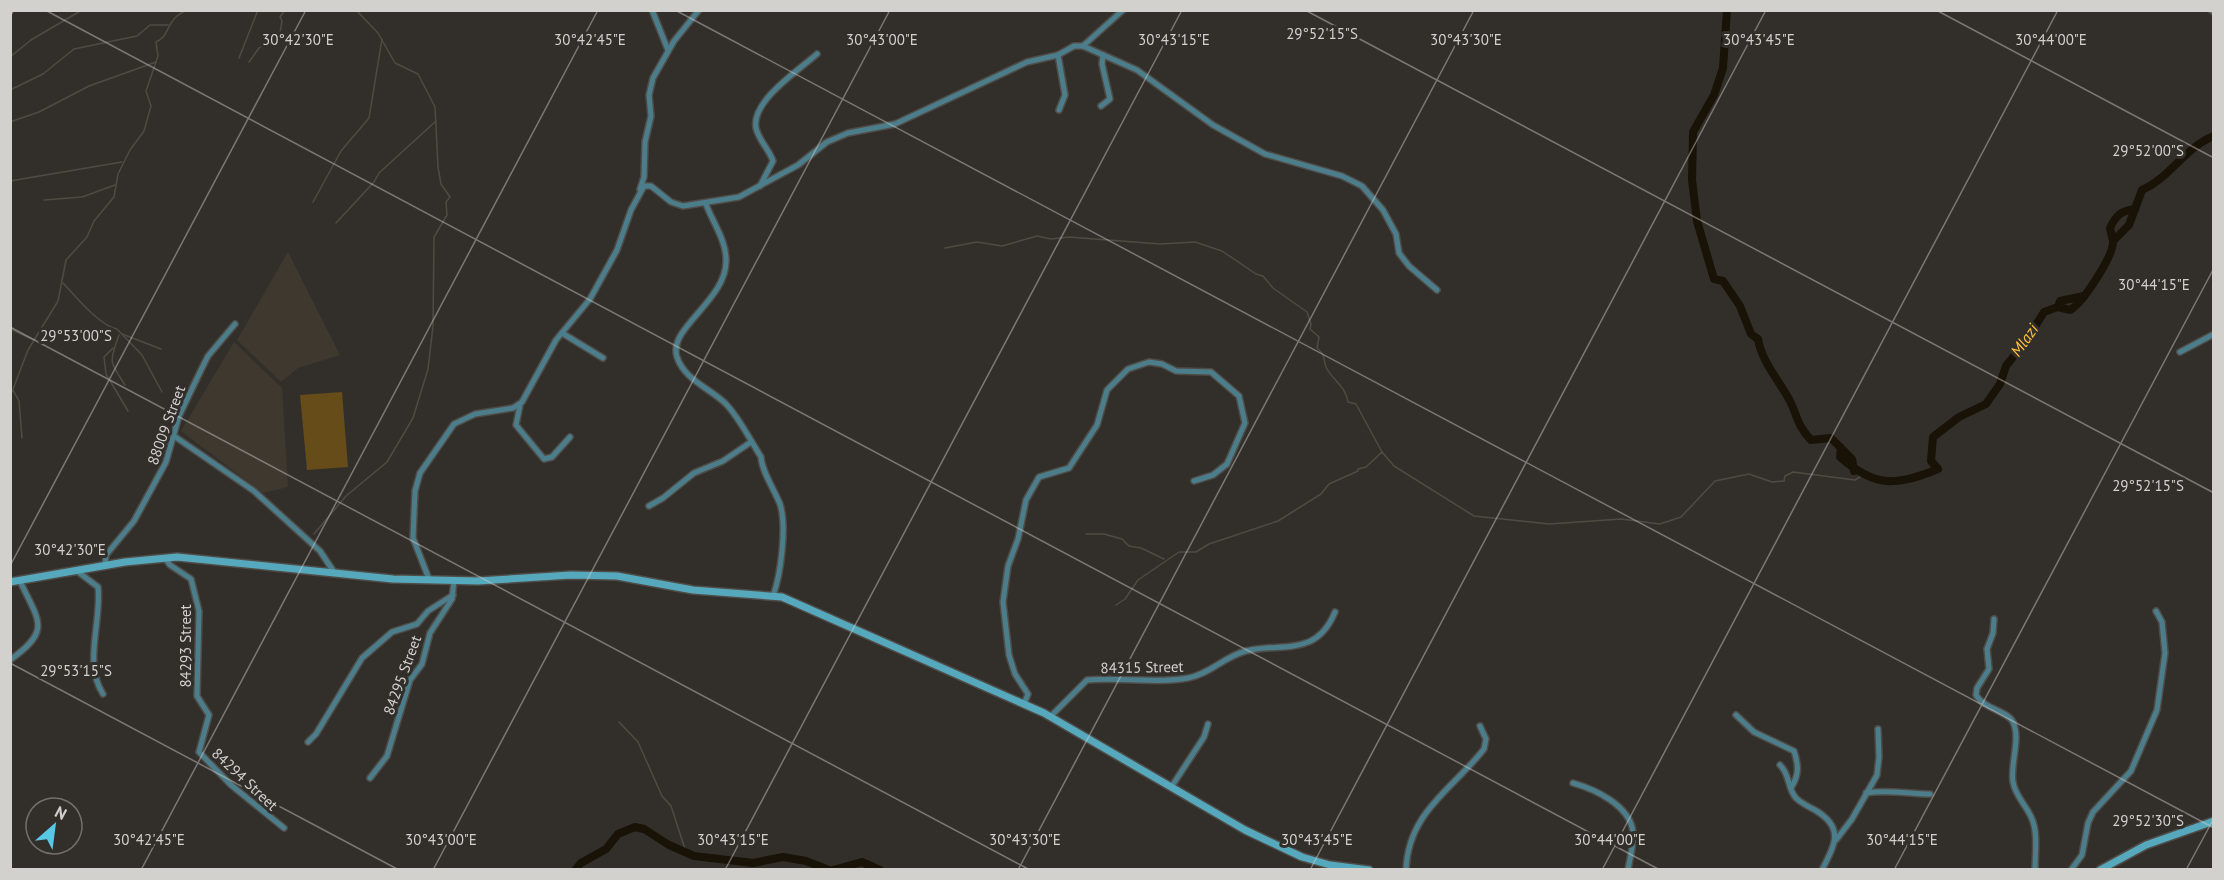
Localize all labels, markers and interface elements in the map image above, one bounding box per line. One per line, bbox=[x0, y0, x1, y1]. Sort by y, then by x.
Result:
text: 29°52'15"S bbox=[1286, 24, 1358, 43]
text: 30°42'30"E bbox=[262, 30, 334, 49]
text: 30°42'45"E bbox=[554, 30, 626, 49]
text: 30°43'00"E bbox=[846, 30, 918, 49]
text: 30°43'15"E bbox=[1138, 30, 1210, 49]
text: 30°43'30"E bbox=[1430, 30, 1502, 49]
text: 30°43'45"E bbox=[1723, 30, 1795, 49]
text: 30°44'00"E bbox=[2015, 30, 2087, 49]
text: 29°52'00"S bbox=[2112, 141, 2184, 160]
text: 30°44'15"E bbox=[2118, 275, 2190, 294]
water label: Mlazi bbox=[2006, 319, 2043, 360]
text: 29°53'00"S bbox=[40, 326, 112, 345]
street label: 88009 Street bbox=[143, 383, 189, 467]
text: 29°52'15"S bbox=[2112, 476, 2184, 495]
text: 30°42'30"E bbox=[34, 540, 106, 559]
street label: 84293 Street bbox=[176, 604, 195, 688]
street label: 84295 Street bbox=[379, 633, 425, 717]
street label: 84315 Street bbox=[1100, 657, 1184, 677]
text: 29°53'15"S bbox=[40, 661, 112, 680]
street label: 84294 Street bbox=[208, 744, 282, 814]
north arrow bbox=[24, 796, 84, 856]
text: N bbox=[52, 801, 70, 824]
text: 29°52'30"S bbox=[2112, 811, 2184, 830]
text: 30°42'45"E bbox=[113, 830, 185, 849]
text: 30°43'00"E bbox=[405, 830, 477, 849]
text: 30°43'15"E bbox=[697, 830, 769, 849]
text: 30°43'30"E bbox=[989, 830, 1061, 849]
text: 30°43'45"E bbox=[1281, 830, 1353, 849]
text: 30°44'00"E bbox=[1574, 830, 1646, 849]
text: 30°44'15"E bbox=[1866, 830, 1938, 849]

